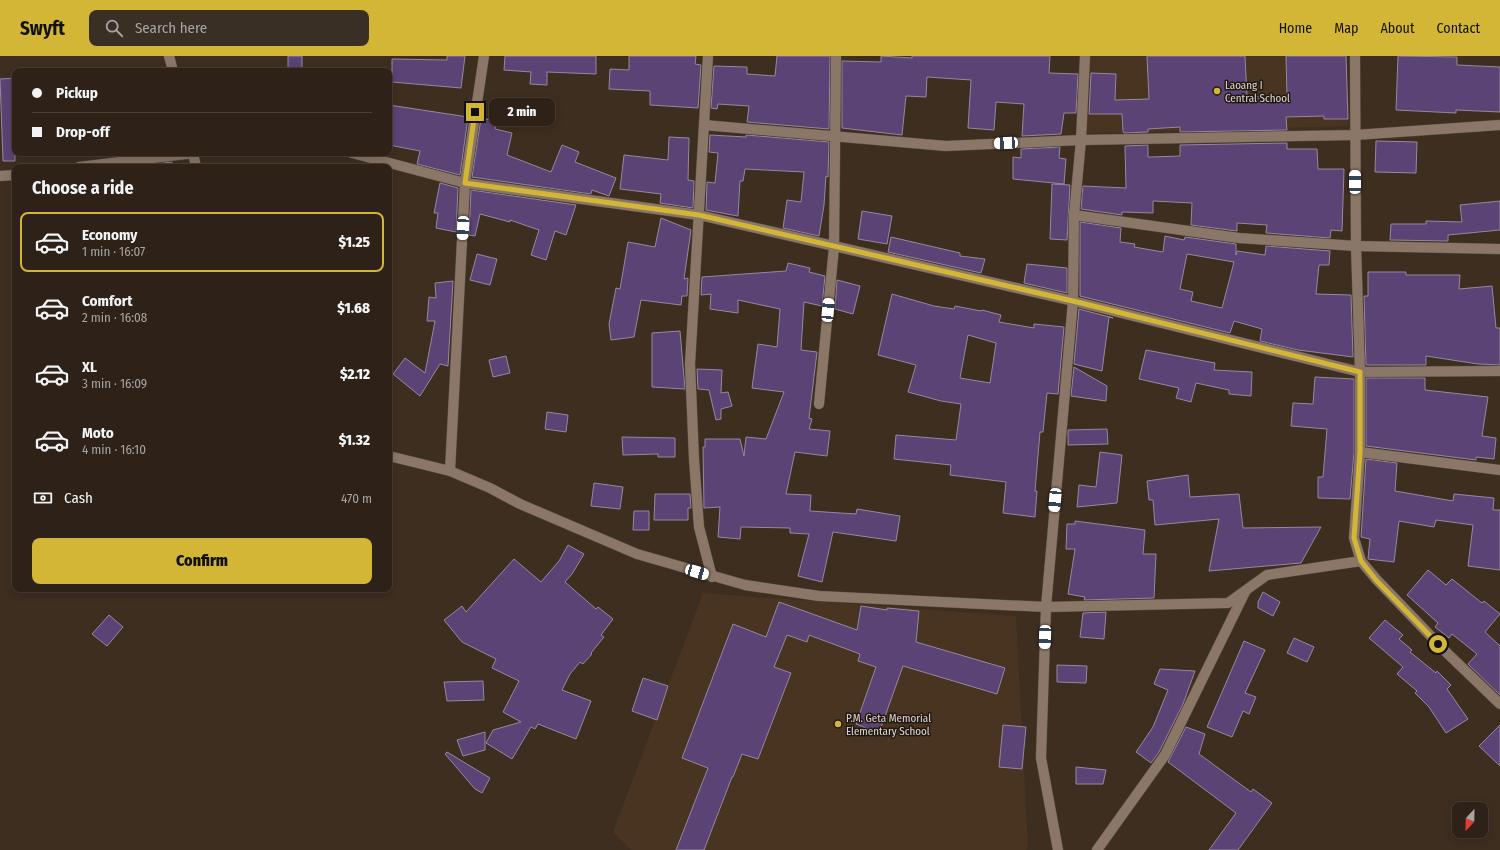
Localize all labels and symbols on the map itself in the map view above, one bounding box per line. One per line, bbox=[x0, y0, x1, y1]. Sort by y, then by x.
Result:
place label: Laoang I Central School bbox=[1225, 79, 1290, 105]
marker: Laoang I Central School bbox=[1212, 86, 1222, 96]
callout: 2 min bbox=[489, 98, 555, 126]
route end bbox=[466, 103, 484, 121]
car bbox=[994, 136, 1018, 150]
car bbox=[1349, 170, 1361, 194]
car bbox=[456, 216, 470, 240]
car bbox=[821, 298, 835, 322]
car bbox=[1048, 488, 1062, 512]
car bbox=[684, 563, 710, 581]
car bbox=[1039, 625, 1051, 649]
route start bbox=[1429, 635, 1447, 653]
place label: P.M. Geta Memorial Elementary School bbox=[846, 712, 931, 738]
marker: P.M. Geta Memorial Elementary School bbox=[833, 719, 843, 729]
north arrow bbox=[1452, 802, 1488, 838]

